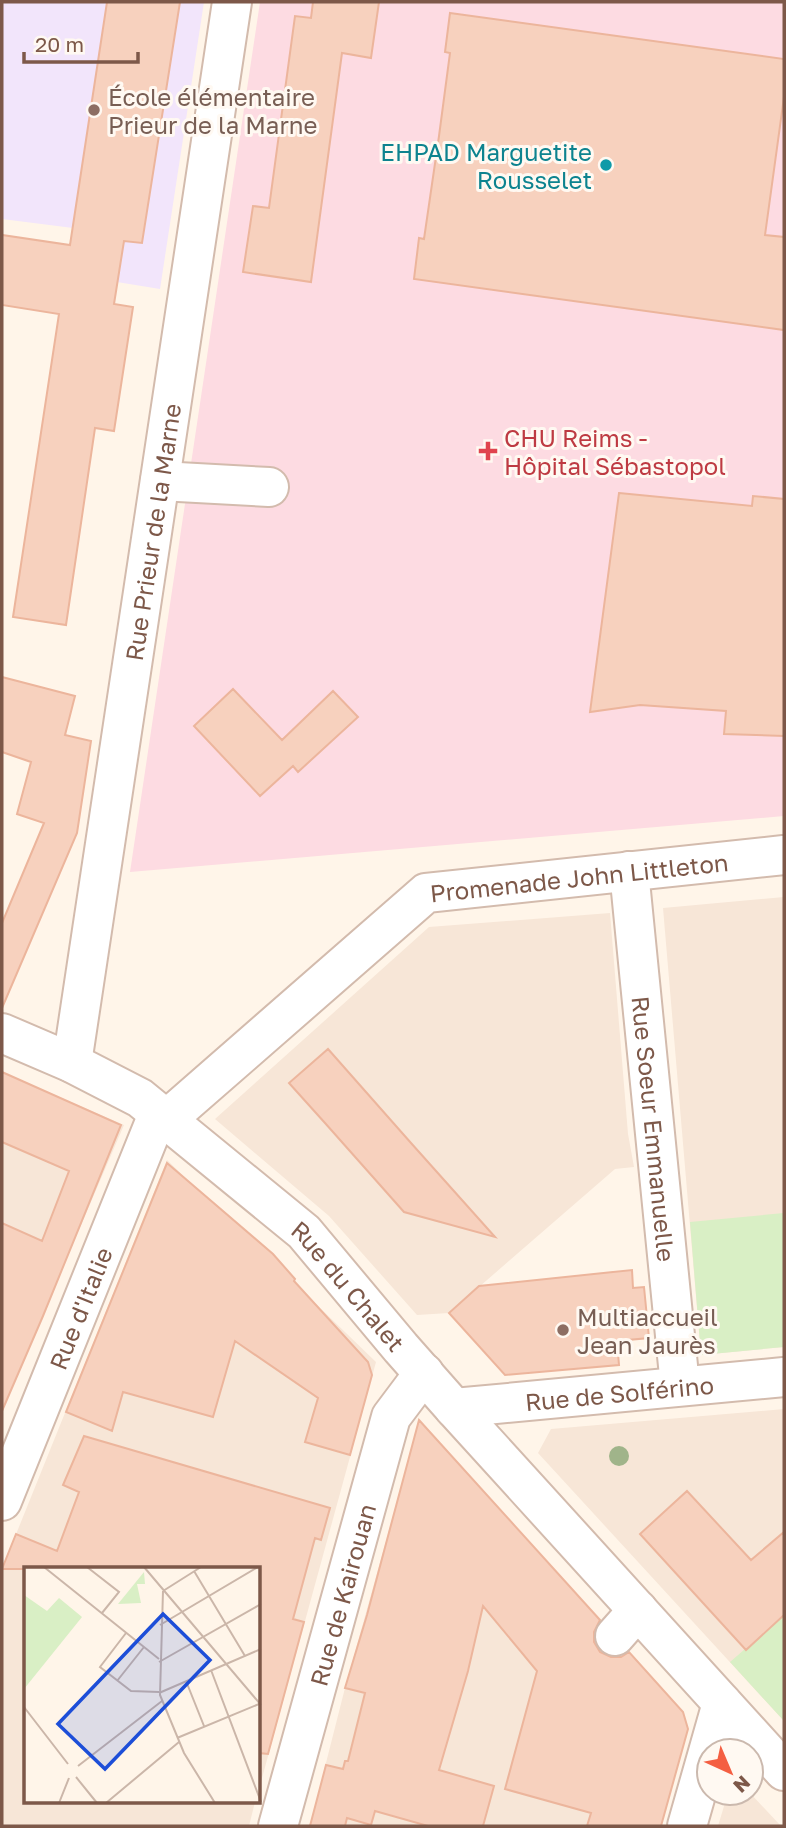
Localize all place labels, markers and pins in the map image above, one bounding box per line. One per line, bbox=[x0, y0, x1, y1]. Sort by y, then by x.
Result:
place label: École élémentaire Prieur de la Marne bbox=[108, 82, 317, 139]
marker: École élémentaire Prieur de la Marne bbox=[86, 102, 102, 118]
place label: EHPAD Marguetite Rousselet bbox=[380, 137, 592, 194]
marker: EHPAD Marguetite Rousselet bbox=[598, 157, 614, 173]
place label: CHU Reims - Hôpital Sébastopol bbox=[504, 423, 726, 480]
marker: CHU Reims - Hôpital Sébastopol bbox=[478, 441, 498, 461]
place label: Multiaccueil Jean Jaurès bbox=[577, 1302, 718, 1359]
marker: Multiaccueil Jean Jaurès bbox=[555, 1322, 571, 1338]

